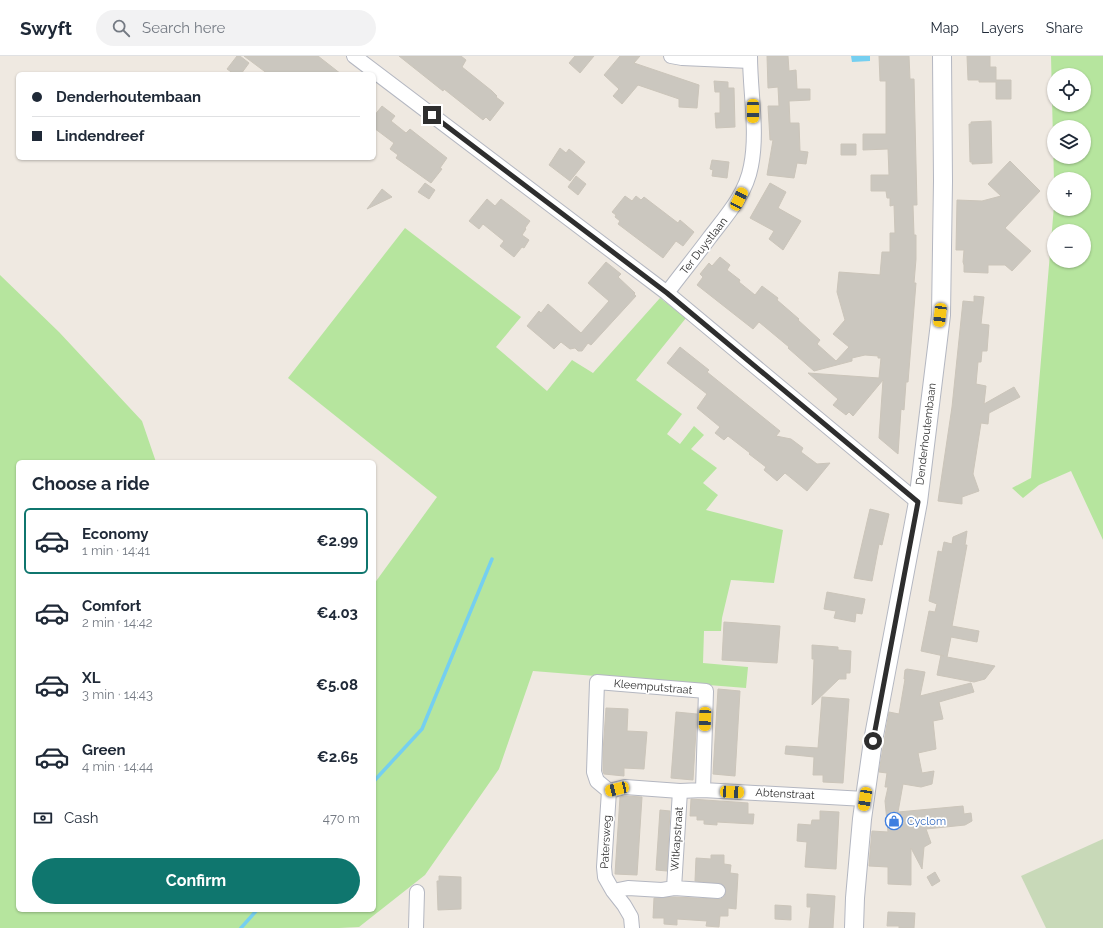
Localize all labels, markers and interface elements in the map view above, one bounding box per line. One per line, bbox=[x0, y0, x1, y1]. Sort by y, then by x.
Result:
search box bbox=[96, 10, 376, 46]
text: Swyft bbox=[20, 17, 72, 39]
icon: search bbox=[110, 17, 132, 39]
text: Search here bbox=[142, 19, 225, 37]
text: Map bbox=[931, 20, 959, 36]
text: Layers bbox=[981, 20, 1024, 36]
text: Share bbox=[1046, 20, 1083, 36]
map controls bbox=[1047, 68, 1091, 268]
button: locate bbox=[1047, 68, 1091, 112]
text: Denderhoutembaan bbox=[56, 88, 201, 106]
car bbox=[747, 99, 759, 123]
route end bbox=[423, 106, 441, 124]
button: layers bbox=[1047, 120, 1091, 164]
text: Lindendreef bbox=[56, 127, 144, 145]
button: + bbox=[1047, 172, 1091, 216]
car bbox=[728, 186, 750, 212]
street label: Ter Duystlaan bbox=[678, 215, 730, 277]
button: − bbox=[1047, 224, 1091, 268]
car bbox=[933, 302, 947, 328]
street label: Denderhoutembaan bbox=[913, 382, 939, 486]
text: Choose a ride bbox=[32, 473, 150, 494]
icon: car bbox=[34, 523, 70, 559]
text: Economy bbox=[82, 525, 149, 543]
text: €2.99 bbox=[317, 532, 358, 550]
text: 1 min · 14:41 bbox=[82, 543, 150, 558]
icon: car bbox=[34, 595, 70, 631]
text: Comfort bbox=[82, 597, 141, 615]
text: €4.03 bbox=[317, 604, 358, 622]
text: 2 min · 14:42 bbox=[82, 615, 153, 630]
icon: car bbox=[34, 667, 70, 703]
text: XL bbox=[82, 669, 100, 687]
text: €5.08 bbox=[316, 676, 358, 694]
street label: Kleemputstraat bbox=[613, 677, 693, 697]
text: 3 min · 14:43 bbox=[82, 687, 153, 702]
car bbox=[699, 707, 711, 731]
route start bbox=[864, 732, 882, 750]
icon: car bbox=[34, 739, 70, 775]
text: Green bbox=[82, 741, 126, 759]
text: €2.65 bbox=[317, 748, 358, 766]
text: 4 min · 14:44 bbox=[82, 759, 153, 774]
car bbox=[604, 780, 630, 798]
car bbox=[720, 785, 744, 799]
street label: Abtenstraat bbox=[755, 786, 815, 802]
car bbox=[857, 786, 873, 812]
street label: Witkapstraat bbox=[668, 806, 686, 872]
icon: cash bbox=[32, 807, 54, 829]
text: Cash bbox=[64, 809, 98, 827]
text: 470 m bbox=[323, 811, 360, 826]
shop icon: Cyclom bbox=[884, 811, 904, 831]
street label: Patersweg bbox=[598, 815, 614, 869]
place label: Cyclom bbox=[907, 815, 946, 828]
button: Confirm bbox=[32, 858, 360, 904]

